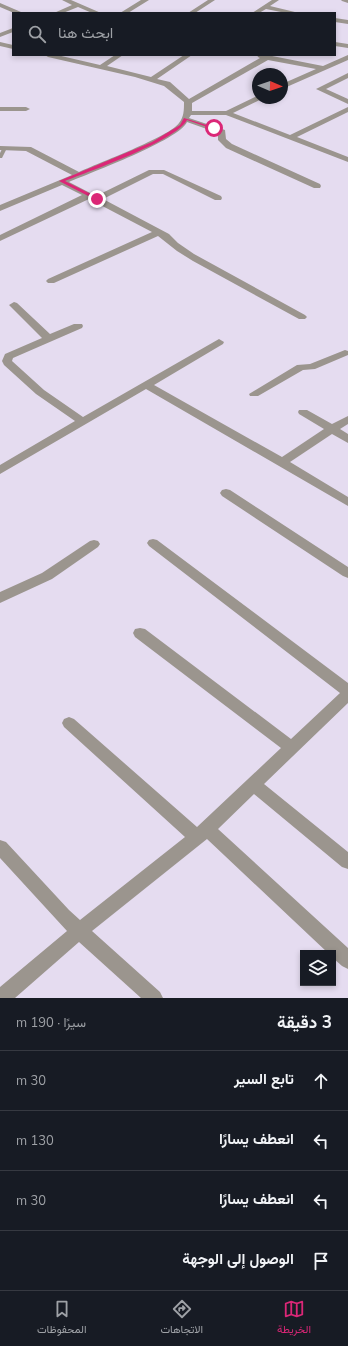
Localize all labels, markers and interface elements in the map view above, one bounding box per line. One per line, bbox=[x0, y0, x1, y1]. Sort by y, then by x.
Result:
search box bbox=[12, 12, 336, 56]
icon: search bbox=[26, 23, 48, 45]
text: ابحث هنا bbox=[58, 23, 113, 43]
north arrow bbox=[252, 68, 288, 104]
route start bbox=[205, 119, 223, 137]
route end bbox=[88, 190, 106, 208]
map controls bbox=[300, 950, 336, 986]
button: layers bbox=[300, 950, 336, 986]
text: 3 دقيقة bbox=[277, 1011, 332, 1034]
text: سيرًا · 190 m bbox=[16, 1014, 86, 1032]
text: تابع السير bbox=[234, 1069, 294, 1089]
icon: ahead bbox=[310, 1070, 332, 1092]
text: 30 m bbox=[16, 1072, 46, 1090]
text: انعطف يسارًا bbox=[219, 1129, 294, 1149]
icon: left bbox=[310, 1130, 332, 1152]
text: 130 m bbox=[16, 1132, 54, 1150]
text: انعطف يسارًا bbox=[219, 1189, 294, 1209]
icon: left bbox=[310, 1190, 332, 1212]
text: 30 m bbox=[16, 1192, 46, 1210]
text: الوصول إلى الوجهة bbox=[182, 1249, 294, 1269]
icon: arrive bbox=[310, 1250, 332, 1272]
tab: المحفوظات bbox=[37, 1298, 87, 1339]
tab: الاتجاهات bbox=[160, 1298, 203, 1339]
tab: الخريطة bbox=[277, 1298, 311, 1339]

